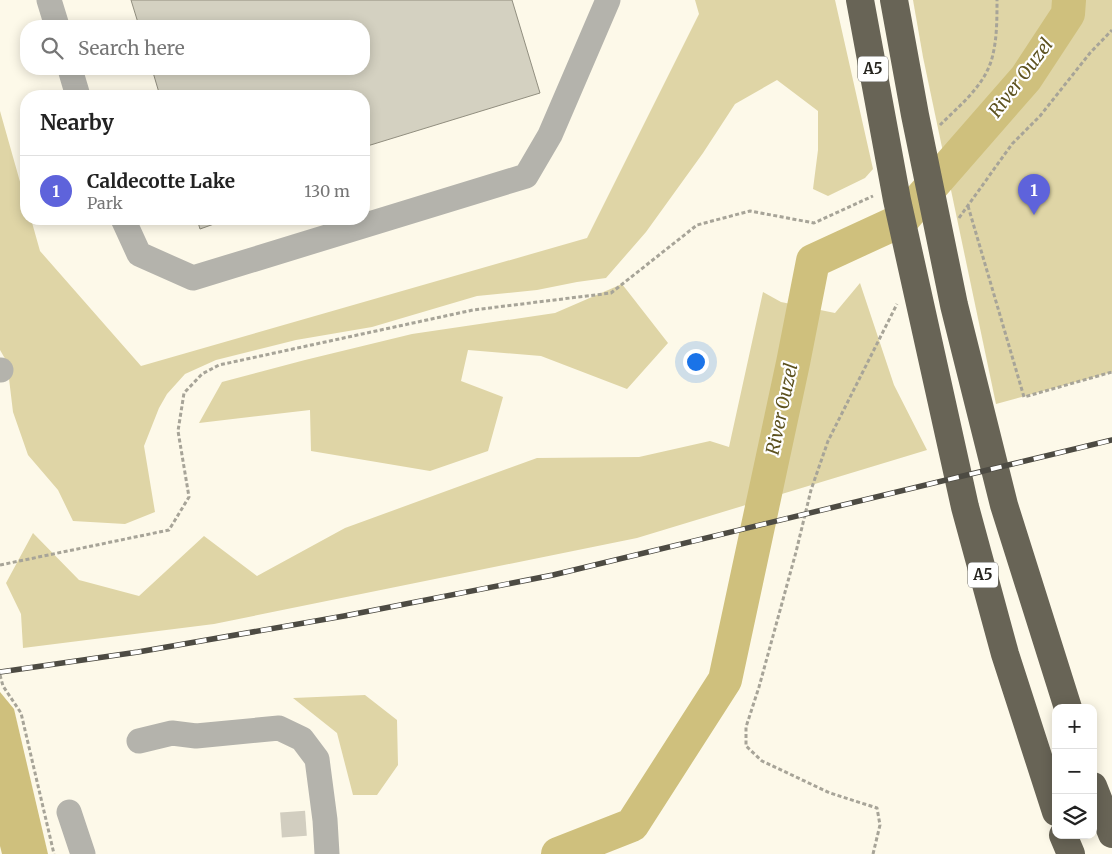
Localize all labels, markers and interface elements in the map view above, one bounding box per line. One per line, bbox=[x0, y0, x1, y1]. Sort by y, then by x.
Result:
search box bbox=[20, 20, 370, 75]
icon: search bbox=[38, 34, 66, 62]
water label: River Ouzel bbox=[983, 34, 1058, 122]
text: Search here bbox=[78, 36, 185, 60]
road number: A5 bbox=[858, 56, 888, 82]
text: Nearby bbox=[40, 109, 114, 136]
text: Caldecotte Lake bbox=[87, 169, 235, 193]
pin: 1 bbox=[1018, 174, 1050, 215]
text: 1 bbox=[52, 181, 60, 201]
text: 130 m bbox=[304, 181, 350, 201]
text: Park bbox=[87, 193, 123, 213]
your location bbox=[683, 349, 709, 375]
water label: River Ouzel bbox=[761, 361, 802, 457]
road number: A5 bbox=[968, 562, 998, 588]
map controls bbox=[1052, 704, 1097, 839]
button: + bbox=[1052, 704, 1097, 749]
button: − bbox=[1052, 749, 1097, 794]
button: layers bbox=[1052, 794, 1097, 839]

